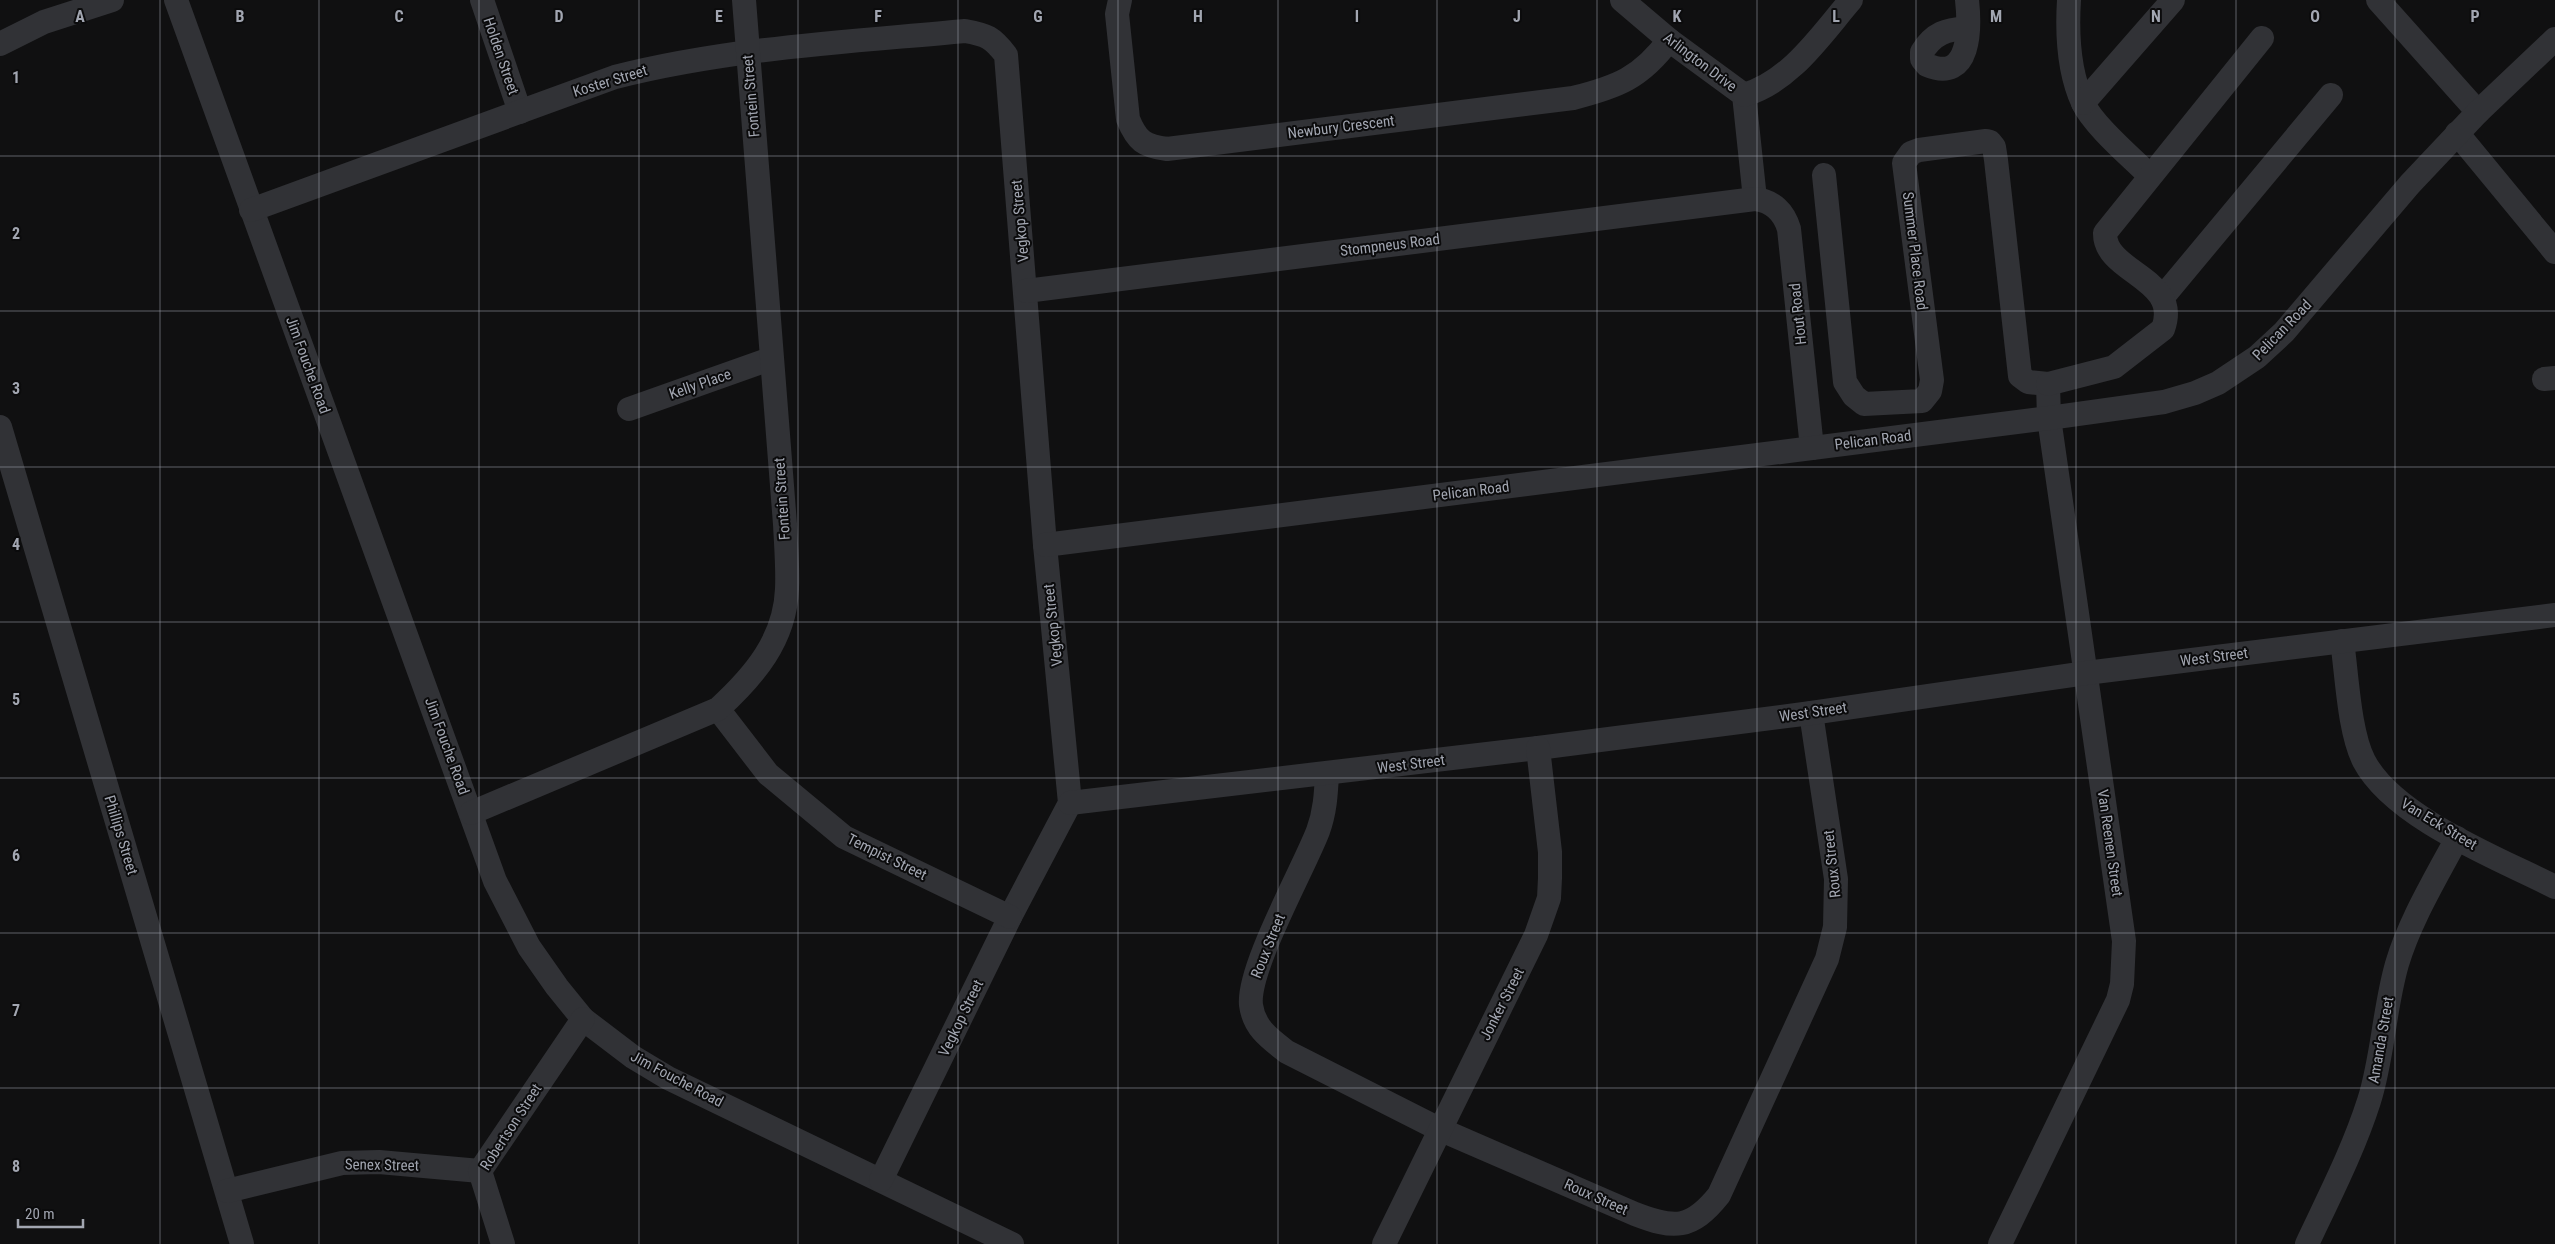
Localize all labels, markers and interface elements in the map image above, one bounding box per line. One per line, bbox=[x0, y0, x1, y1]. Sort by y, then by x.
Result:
text: A bbox=[75, 7, 85, 26]
text: B bbox=[236, 7, 245, 26]
text: C bbox=[394, 7, 404, 26]
text: D bbox=[554, 7, 564, 26]
text: E bbox=[715, 7, 723, 26]
text: F bbox=[874, 7, 882, 26]
text: G bbox=[1033, 7, 1043, 26]
text: H bbox=[1193, 7, 1203, 26]
text: I bbox=[1355, 7, 1359, 26]
text: J bbox=[1513, 7, 1521, 26]
text: K bbox=[1673, 7, 1682, 26]
text: L bbox=[1832, 7, 1840, 26]
text: M bbox=[1990, 7, 2002, 26]
text: N bbox=[2151, 7, 2161, 26]
text: O bbox=[2310, 7, 2320, 26]
text: P bbox=[2470, 7, 2480, 26]
street label: Holden Street bbox=[479, 15, 523, 97]
street label: Arlington Drive bbox=[1660, 29, 1740, 95]
street label: Fontein Street bbox=[738, 54, 764, 138]
street label: Koster Street bbox=[571, 61, 649, 101]
text: 1 bbox=[12, 68, 20, 87]
street label: Newbury Crescent bbox=[1287, 112, 1395, 142]
street label: Vegkop Street bbox=[1007, 179, 1033, 263]
street label: Summer Place Road bbox=[1899, 191, 1931, 311]
text: 2 bbox=[12, 224, 20, 243]
street label: Stompneus Road bbox=[1339, 230, 1441, 260]
street label: Hout Road bbox=[1786, 282, 1810, 346]
street label: Pelican Road bbox=[2249, 296, 2315, 364]
street label: Jim Fouche Road bbox=[282, 314, 334, 416]
street label: Kelly Place bbox=[667, 365, 733, 403]
text: 3 bbox=[12, 379, 20, 398]
street label: Pelican Road bbox=[1834, 426, 1912, 454]
street label: Fontein Street bbox=[770, 457, 794, 541]
street label: Pelican Road bbox=[1432, 477, 1510, 505]
text: 4 bbox=[12, 535, 20, 554]
street label: Vegkop Street bbox=[1040, 583, 1066, 667]
street label: West Street bbox=[2179, 644, 2249, 670]
text: 5 bbox=[12, 690, 20, 709]
street label: Jim Fouche Road bbox=[421, 695, 473, 797]
street label: West Street bbox=[1778, 698, 1848, 726]
street label: West Street bbox=[1376, 751, 1446, 777]
street label: Van Reenen Street bbox=[2094, 788, 2126, 898]
street label: Phillips Street bbox=[100, 793, 142, 877]
street label: Van Eck Street bbox=[2398, 794, 2480, 854]
street label: Roux Street bbox=[1819, 829, 1845, 899]
street label: Tempist Street bbox=[844, 830, 930, 884]
text: 6 bbox=[12, 846, 20, 865]
street label: Roux Street bbox=[1247, 911, 1289, 981]
street label: Jonker Street bbox=[1476, 965, 1528, 1043]
street label: Vegkop Street bbox=[935, 977, 987, 1059]
street label: Amanda Street bbox=[2365, 995, 2397, 1085]
text: 7 bbox=[12, 1001, 20, 1020]
street label: Jim Fouche Road bbox=[628, 1047, 726, 1111]
street label: Robertson Street bbox=[476, 1080, 546, 1174]
street label: Senex Street bbox=[345, 1155, 419, 1175]
text: 8 bbox=[12, 1157, 20, 1176]
street label: Roux Street bbox=[1561, 1175, 1631, 1219]
scale bar bbox=[18, 1196, 82, 1228]
text: 20 m bbox=[25, 1205, 55, 1223]

